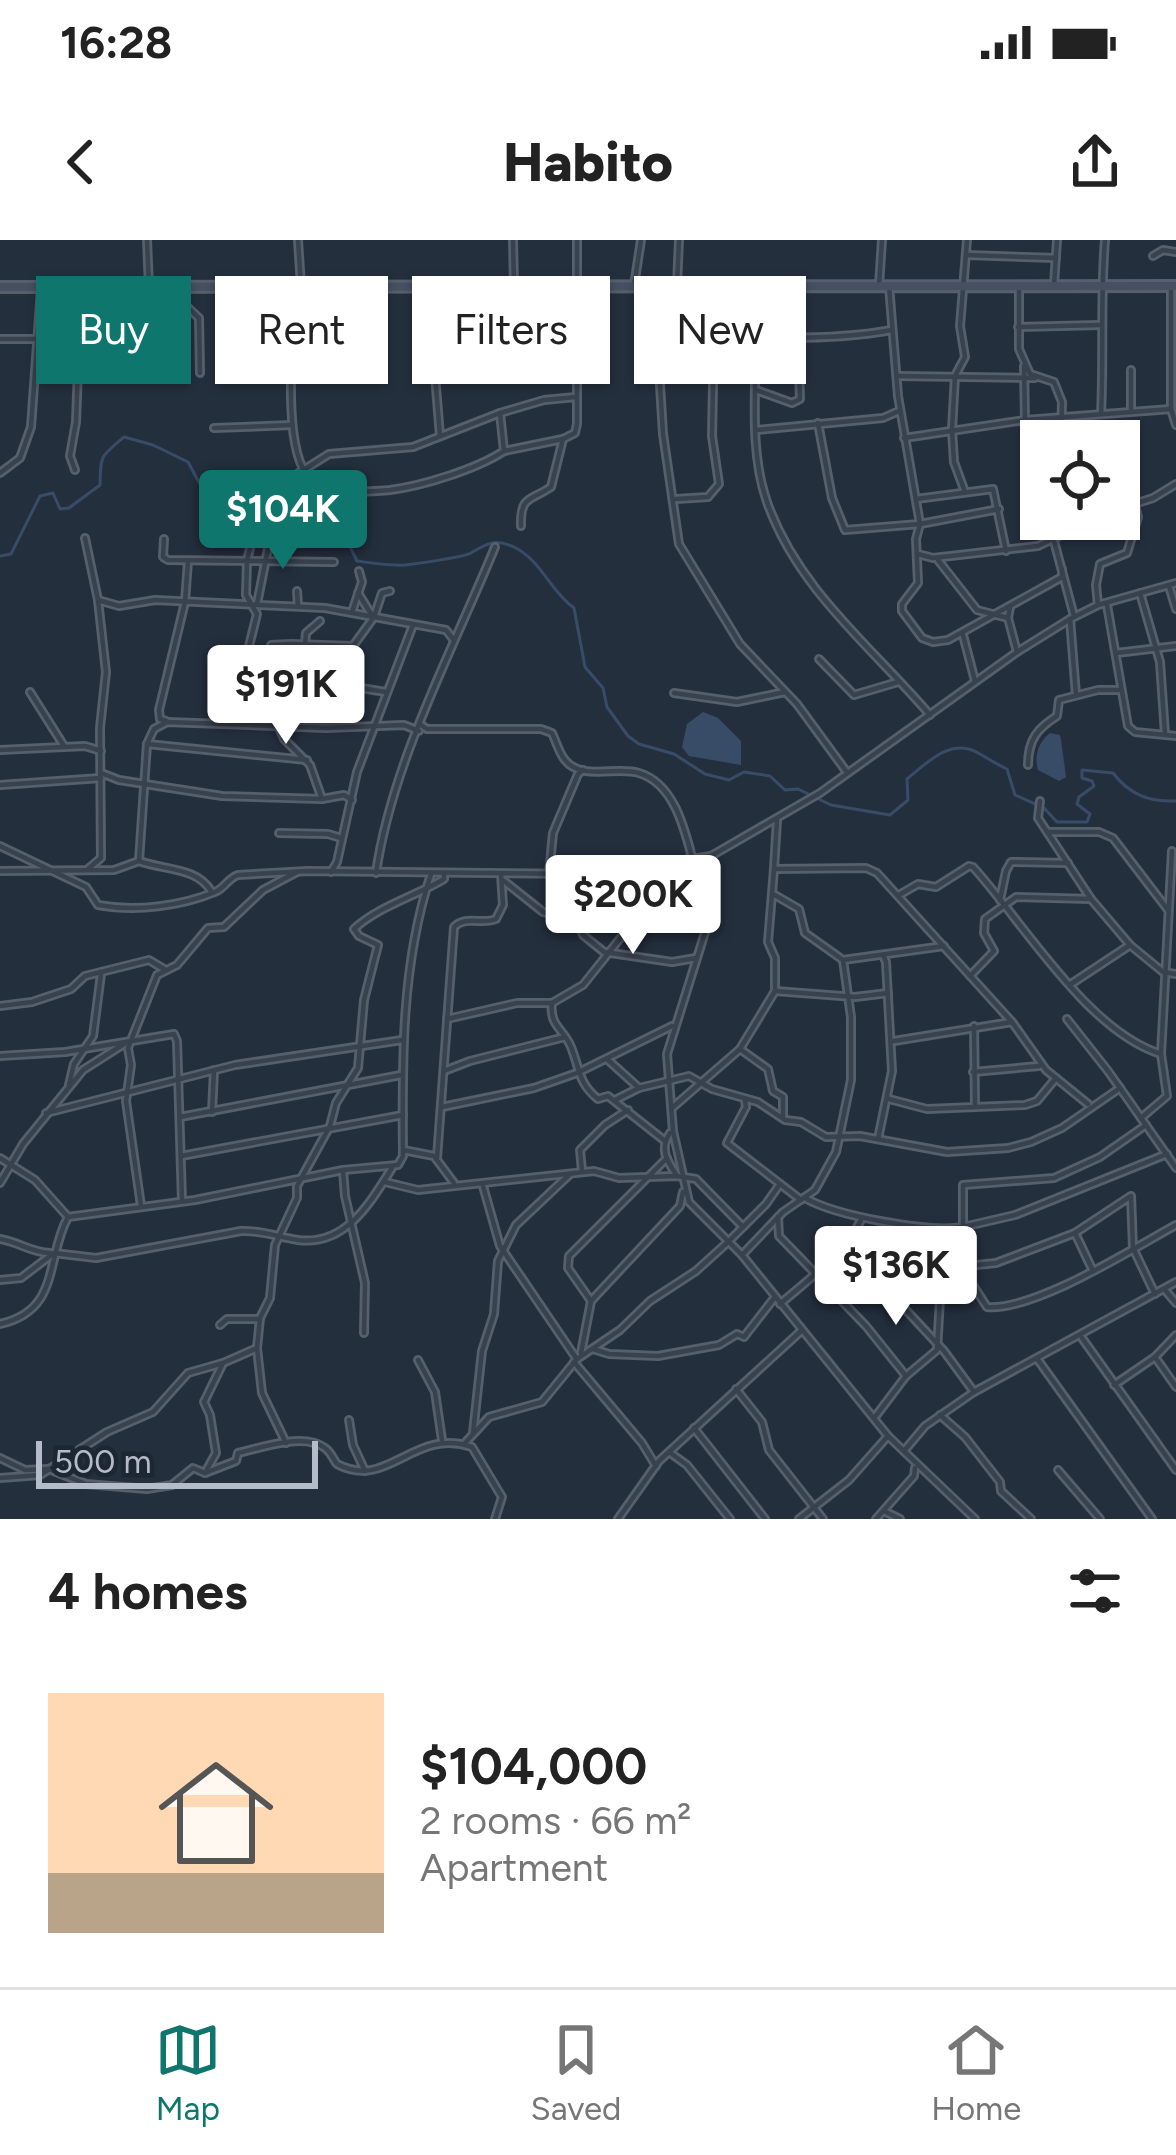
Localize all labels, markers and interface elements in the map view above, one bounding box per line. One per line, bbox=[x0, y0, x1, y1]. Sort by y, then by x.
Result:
text: 16:28 bbox=[60, 15, 172, 69]
icon: back bbox=[48, 129, 114, 195]
icon: share bbox=[1062, 129, 1128, 195]
text: Habito bbox=[503, 130, 673, 195]
chip: Buy bbox=[36, 276, 191, 384]
chip: Rent bbox=[215, 276, 388, 384]
chip: Filters bbox=[412, 276, 610, 384]
chip: New bbox=[634, 276, 806, 384]
map controls bbox=[1020, 420, 1140, 540]
button: locate bbox=[1020, 420, 1140, 540]
pin: $104K bbox=[199, 470, 367, 572]
text: $104K bbox=[226, 485, 340, 532]
pin: $191K bbox=[202, 645, 370, 747]
text: $191K bbox=[234, 660, 338, 707]
pin: $200K bbox=[549, 855, 717, 957]
text: $200K bbox=[573, 870, 693, 917]
pin: $136K bbox=[812, 1226, 980, 1328]
text: $136K bbox=[842, 1241, 950, 1288]
scale bar bbox=[36, 1435, 318, 1488]
text: 500 m bbox=[54, 1442, 152, 1481]
icon: filters bbox=[1062, 1558, 1128, 1624]
text: 4 homes bbox=[48, 1561, 248, 1622]
text: $104,000 bbox=[420, 1736, 647, 1797]
icon: home bbox=[144, 1741, 288, 1885]
text: 2 rooms · 66 m² bbox=[420, 1797, 691, 1844]
text: Apartment bbox=[420, 1844, 608, 1891]
tab: Map bbox=[155, 2017, 221, 2128]
tab: Saved bbox=[530, 2017, 621, 2128]
tab: Home bbox=[931, 2017, 1021, 2128]

